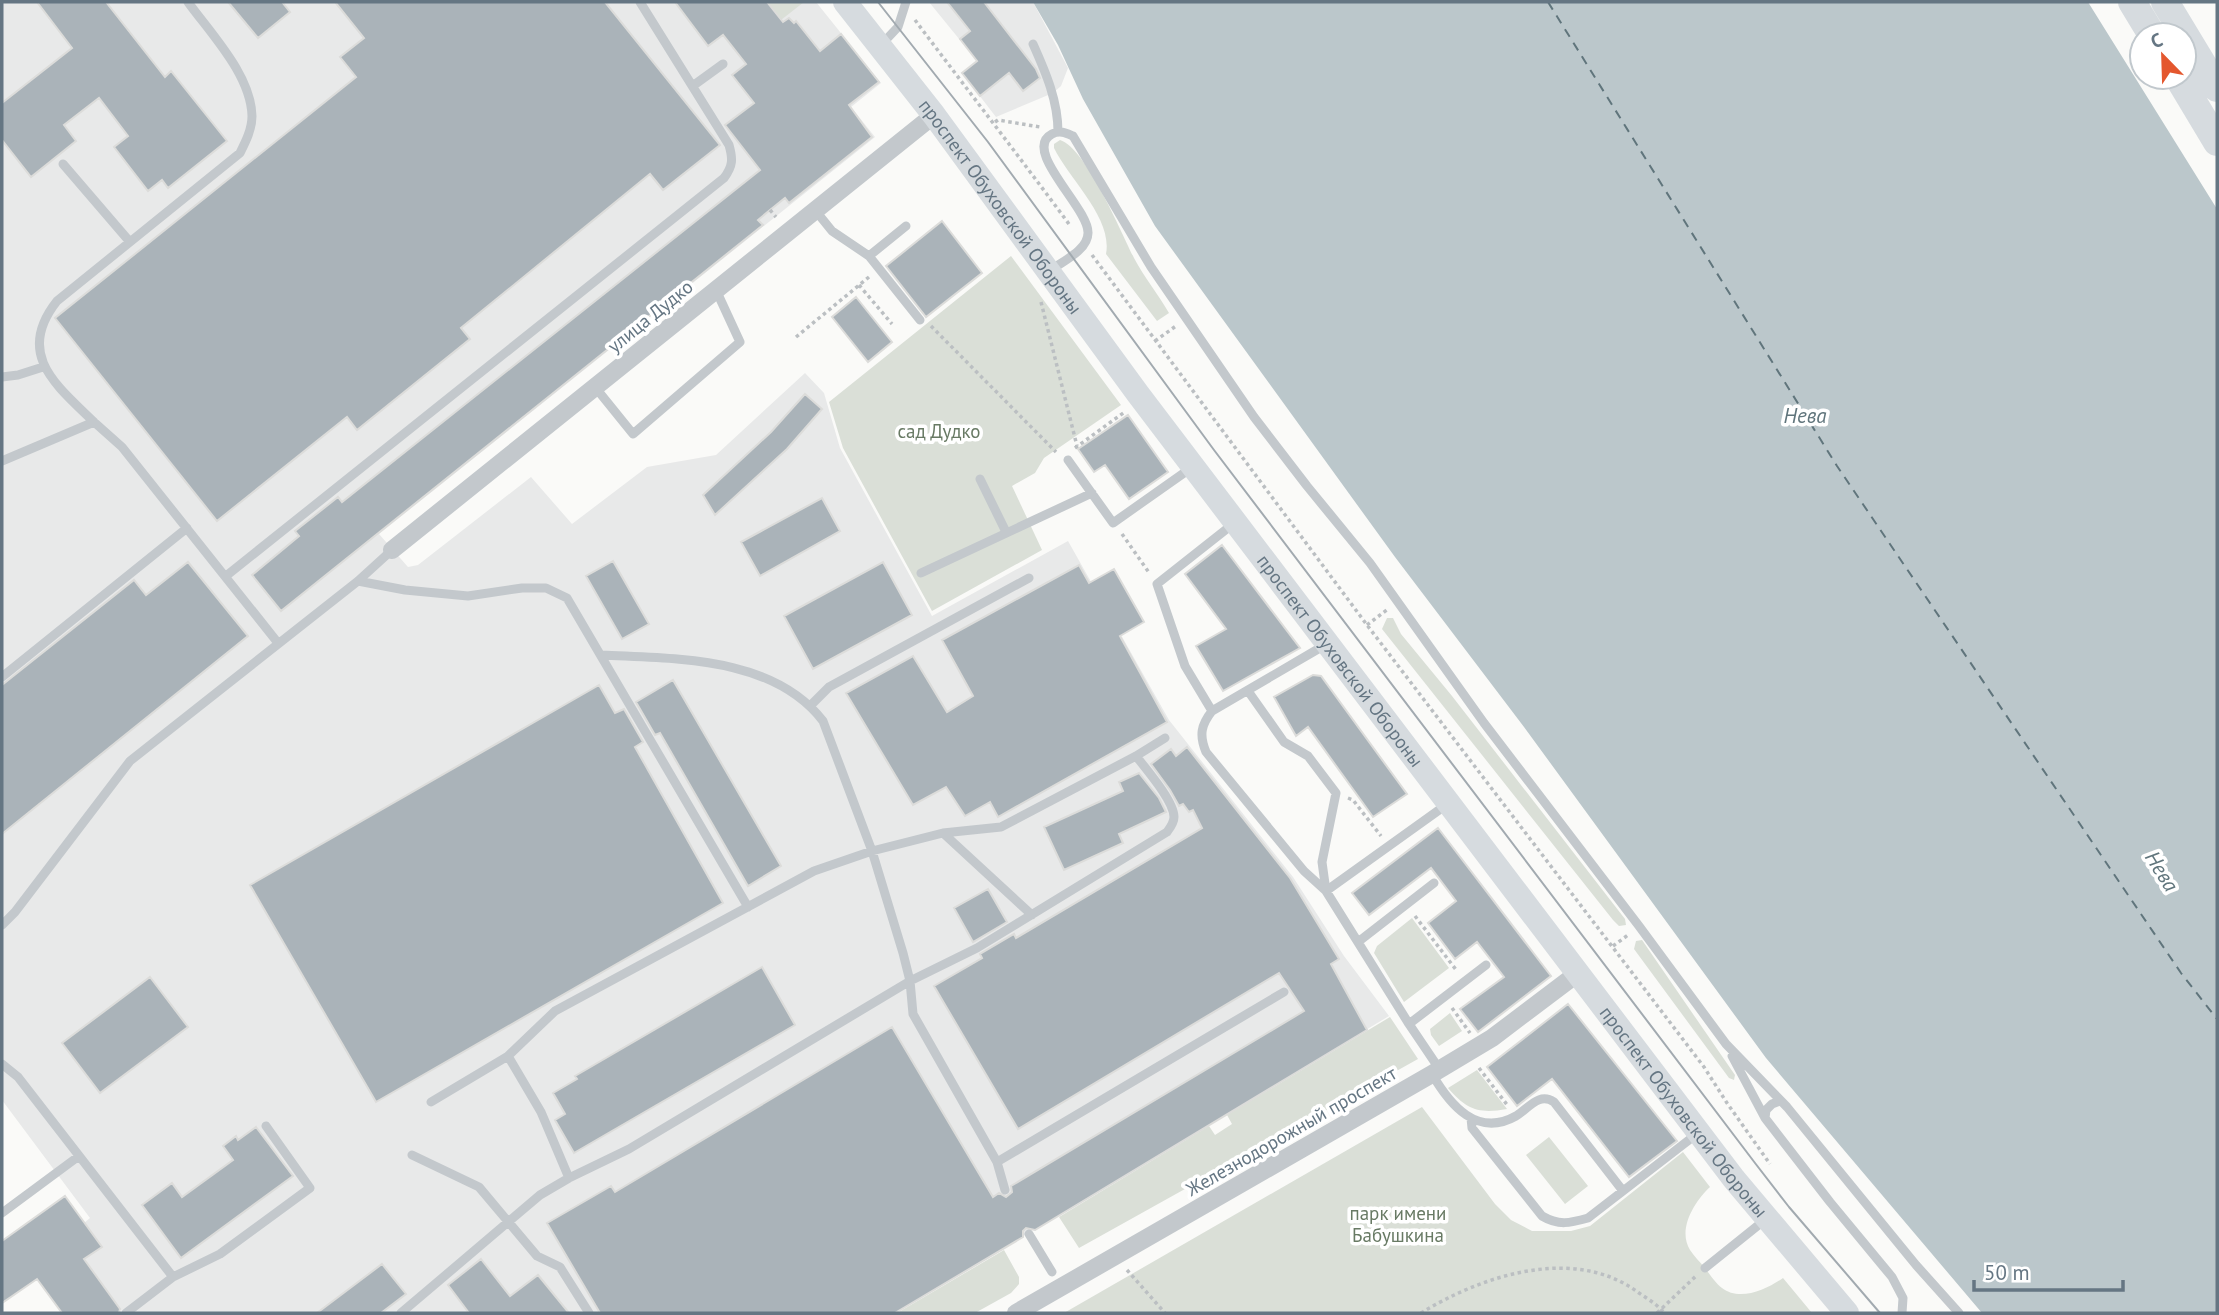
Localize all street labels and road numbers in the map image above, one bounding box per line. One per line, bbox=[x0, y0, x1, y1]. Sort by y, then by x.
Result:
street label: проспект Обуховской Обороны bbox=[914, 94, 1087, 319]
street label: улица Дудко bbox=[602, 274, 698, 358]
street label: проспект Обуховской Обороны bbox=[1252, 549, 1429, 772]
street label: проспект Обуховской Обороны bbox=[1595, 1001, 1773, 1222]
street label: Железнодорожный проспект bbox=[1181, 1061, 1401, 1202]

